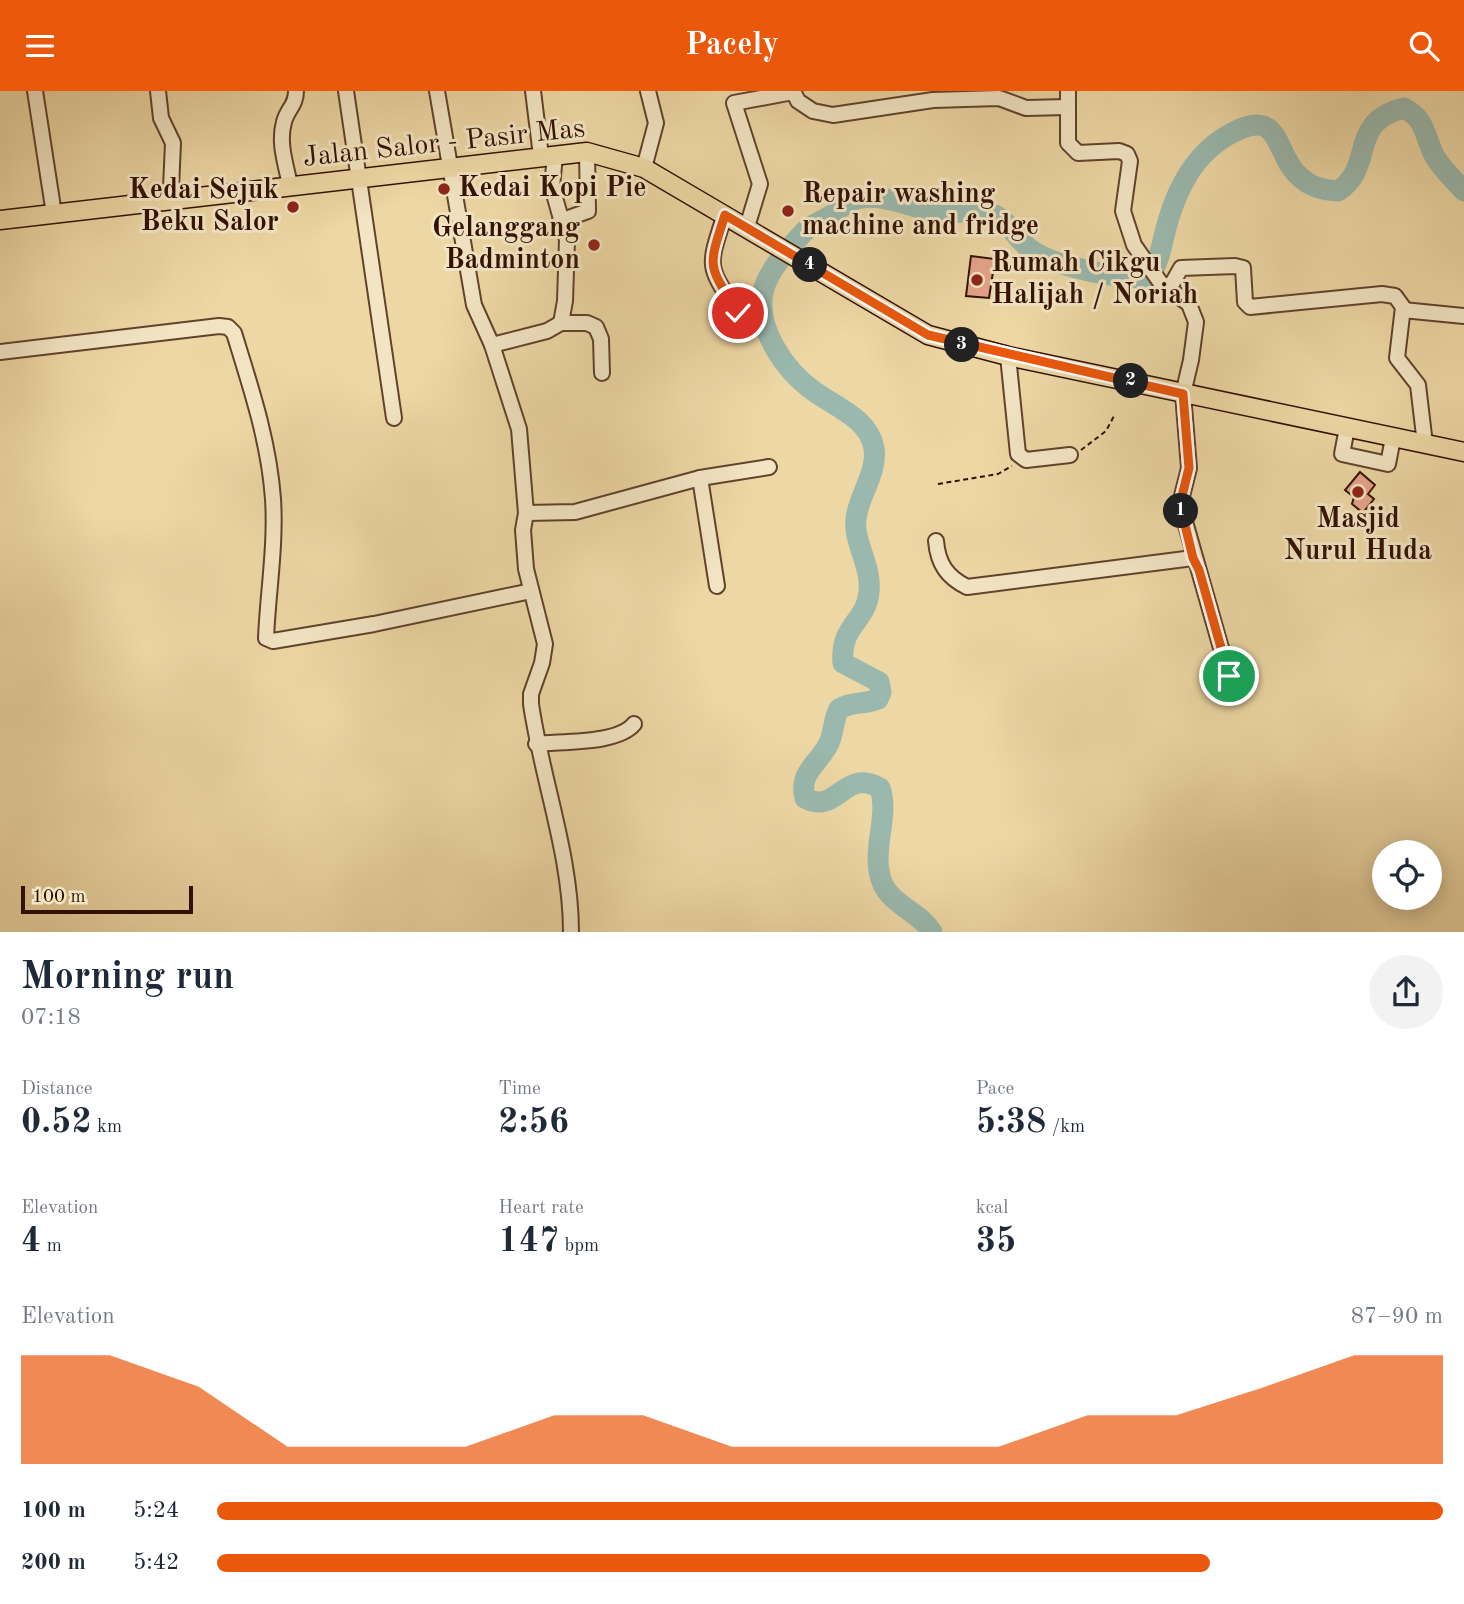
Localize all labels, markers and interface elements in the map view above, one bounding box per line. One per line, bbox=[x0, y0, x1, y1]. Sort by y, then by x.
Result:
icon: menu bbox=[21, 27, 59, 65]
icon: search bbox=[1405, 27, 1443, 65]
text: Pacely bbox=[685, 30, 779, 62]
street label: Jalan Salor - Pasir Mas bbox=[302, 115, 586, 173]
place label: Kedai Kopi Pie bbox=[458, 175, 646, 203]
place label: Kedai Sejuk Beku Salor bbox=[128, 177, 279, 237]
marker: Kedai Kopi Pie bbox=[436, 181, 452, 197]
place label: Repair washing machine and fridge bbox=[802, 181, 1039, 241]
marker: Kedai Sejuk Beku Salor bbox=[285, 199, 301, 215]
marker: Repair washing machine and fridge bbox=[780, 203, 796, 219]
place label: Gelanggang Badminton bbox=[432, 215, 580, 275]
marker: Gelanggang Badminton bbox=[586, 237, 602, 253]
pin: 4 bbox=[792, 247, 828, 283]
place label: Rumah Cikgu Halijah / Noriah bbox=[991, 250, 1198, 310]
text: 4 bbox=[804, 255, 815, 274]
marker: Rumah Cikgu Halijah / Noriah bbox=[969, 272, 985, 288]
pin bbox=[708, 283, 768, 343]
icon: check bbox=[719, 294, 757, 332]
pin: 3 bbox=[944, 327, 979, 363]
text: 3 bbox=[956, 335, 967, 354]
pin: 2 bbox=[1114, 363, 1148, 399]
text: 2 bbox=[1125, 371, 1136, 390]
marker: Masjid Nurul Huda bbox=[1350, 484, 1366, 500]
pin: 1 bbox=[1164, 493, 1198, 529]
text: 1 bbox=[1175, 501, 1186, 520]
place label: Masjid Nurul Huda bbox=[1284, 506, 1432, 566]
pin bbox=[1199, 646, 1259, 706]
icon: arrive bbox=[1210, 657, 1248, 695]
map controls bbox=[1372, 840, 1442, 910]
button: locate bbox=[1372, 840, 1442, 910]
scale bar bbox=[21, 883, 192, 915]
text: 100 m bbox=[32, 888, 85, 907]
button: share bbox=[1369, 955, 1443, 1029]
text: Morning run bbox=[21, 959, 234, 997]
text: 07:18 bbox=[21, 1006, 81, 1029]
text: Distance bbox=[21, 1080, 93, 1099]
text: Time bbox=[498, 1080, 541, 1099]
text: Pace bbox=[976, 1080, 1014, 1099]
text: 0.52 bbox=[21, 1105, 92, 1140]
text: 2:56 bbox=[498, 1105, 569, 1140]
text: 5:38 bbox=[976, 1105, 1046, 1140]
text: km bbox=[92, 1118, 122, 1137]
text: /km bbox=[1046, 1118, 1085, 1137]
text: Elevation bbox=[21, 1199, 98, 1218]
text: Heart rate bbox=[498, 1199, 584, 1218]
text: kcal bbox=[976, 1199, 1008, 1218]
text: 4 bbox=[21, 1224, 41, 1259]
text: 147 bbox=[498, 1224, 559, 1259]
text: 35 bbox=[976, 1224, 1016, 1259]
text: m bbox=[41, 1237, 62, 1256]
text: bpm bbox=[559, 1237, 599, 1256]
text: Elevation bbox=[21, 1305, 115, 1328]
text: 87–90 m bbox=[1351, 1305, 1443, 1328]
text: 100 m bbox=[21, 1499, 86, 1522]
text: 5:24 bbox=[133, 1499, 179, 1522]
text: 200 m bbox=[21, 1551, 86, 1574]
text: 5:42 bbox=[133, 1551, 179, 1574]

